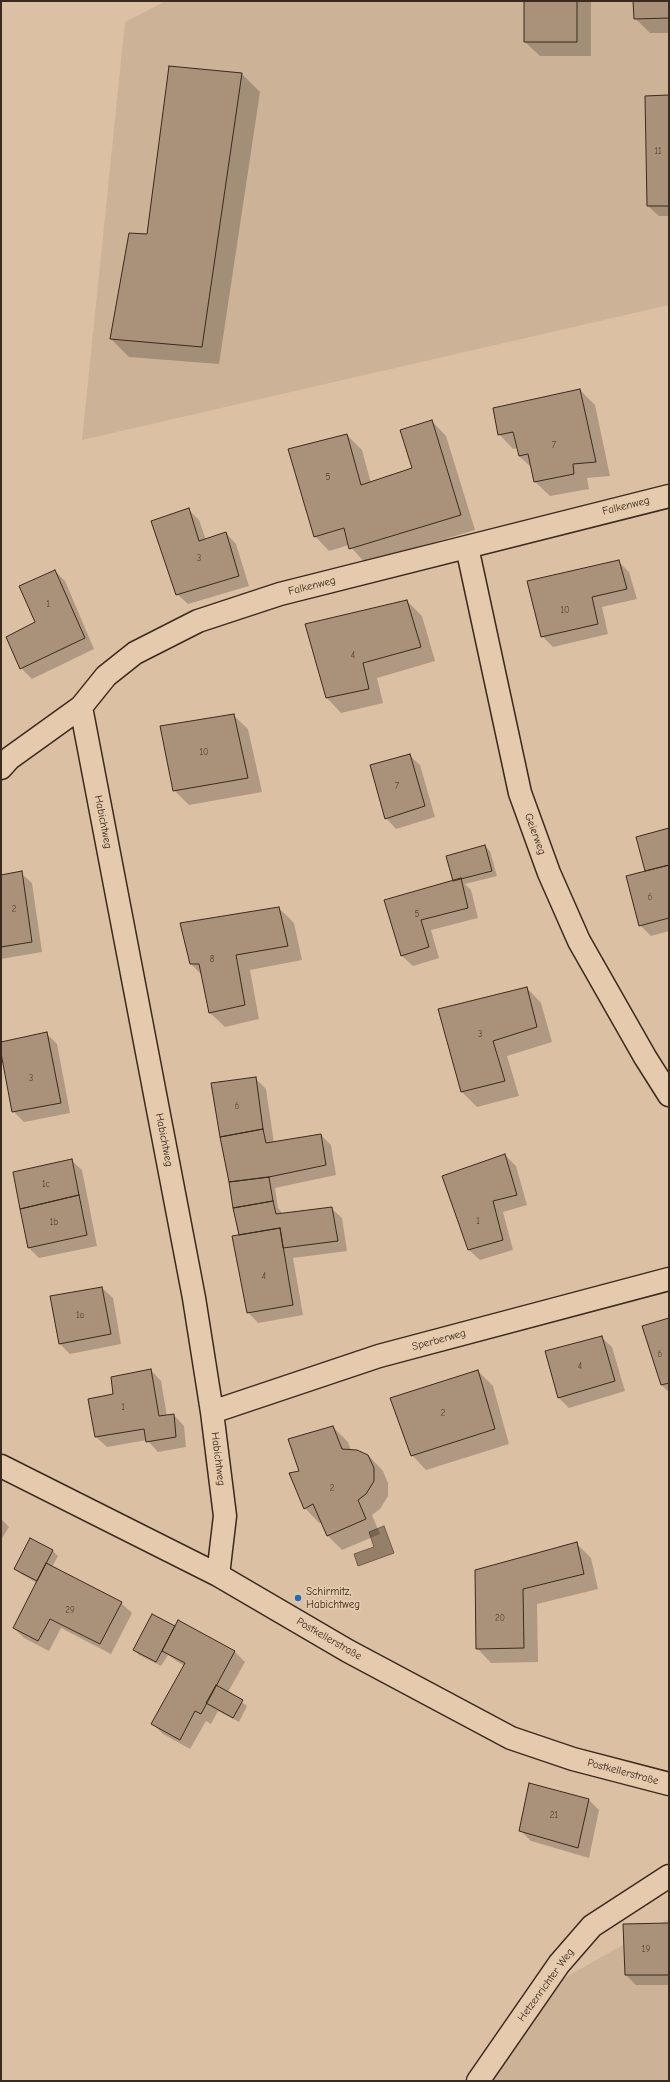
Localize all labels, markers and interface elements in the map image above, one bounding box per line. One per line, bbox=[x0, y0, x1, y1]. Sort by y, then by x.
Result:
house number: 11 bbox=[654, 146, 662, 156]
house number: 7 bbox=[552, 440, 556, 450]
house number: 5 bbox=[326, 472, 330, 482]
street label: Falkenweg bbox=[601, 494, 651, 518]
house number: 3 bbox=[197, 553, 201, 563]
street label: Falkenweg bbox=[287, 574, 337, 598]
house number: 1 bbox=[46, 599, 50, 609]
house number: 10 bbox=[560, 605, 570, 615]
house number: 4 bbox=[351, 650, 355, 660]
house number: 10 bbox=[199, 747, 209, 757]
house number: 7 bbox=[395, 781, 399, 791]
street label: Habichtweg bbox=[91, 794, 115, 850]
street label: Geierweg bbox=[521, 811, 549, 857]
house number: 6 bbox=[648, 892, 652, 902]
house number: 2 bbox=[12, 904, 16, 914]
house number: 5 bbox=[415, 909, 419, 919]
house number: 8 bbox=[210, 954, 214, 964]
house number: 3 bbox=[478, 1029, 482, 1039]
house number: 3 bbox=[29, 1073, 33, 1083]
house number: 6 bbox=[235, 1101, 239, 1111]
street label: Habichtweg bbox=[152, 1112, 176, 1168]
house number: 1c bbox=[42, 1179, 50, 1189]
house number: 1 bbox=[476, 1216, 480, 1226]
house number: 1b bbox=[50, 1217, 58, 1227]
house number: 4 bbox=[262, 1271, 266, 1281]
house number: 1a bbox=[76, 1310, 84, 1320]
street label: Sperberweg bbox=[411, 1326, 467, 1354]
house number: 6 bbox=[658, 1349, 662, 1359]
house number: 4 bbox=[578, 1361, 582, 1371]
house number: 1 bbox=[121, 1402, 125, 1412]
house number: 2 bbox=[441, 1408, 445, 1418]
street label: Habichtweg bbox=[208, 1431, 228, 1487]
house number: 2 bbox=[330, 1483, 334, 1493]
place label: Schirmitz, Habichtweg bbox=[306, 1585, 360, 1611]
marker: Schirmitz, Habichtweg bbox=[293, 1593, 303, 1603]
house number: 29 bbox=[65, 1605, 75, 1615]
house number: 20 bbox=[495, 1613, 505, 1623]
street label: Postkellerstraße bbox=[294, 1615, 364, 1663]
street label: Postkellerstraße bbox=[586, 1756, 660, 1788]
house number: 21 bbox=[550, 1810, 558, 1820]
house number: 19 bbox=[642, 1944, 650, 1954]
street label: Hetzenrichter Weg bbox=[515, 1946, 577, 2024]

